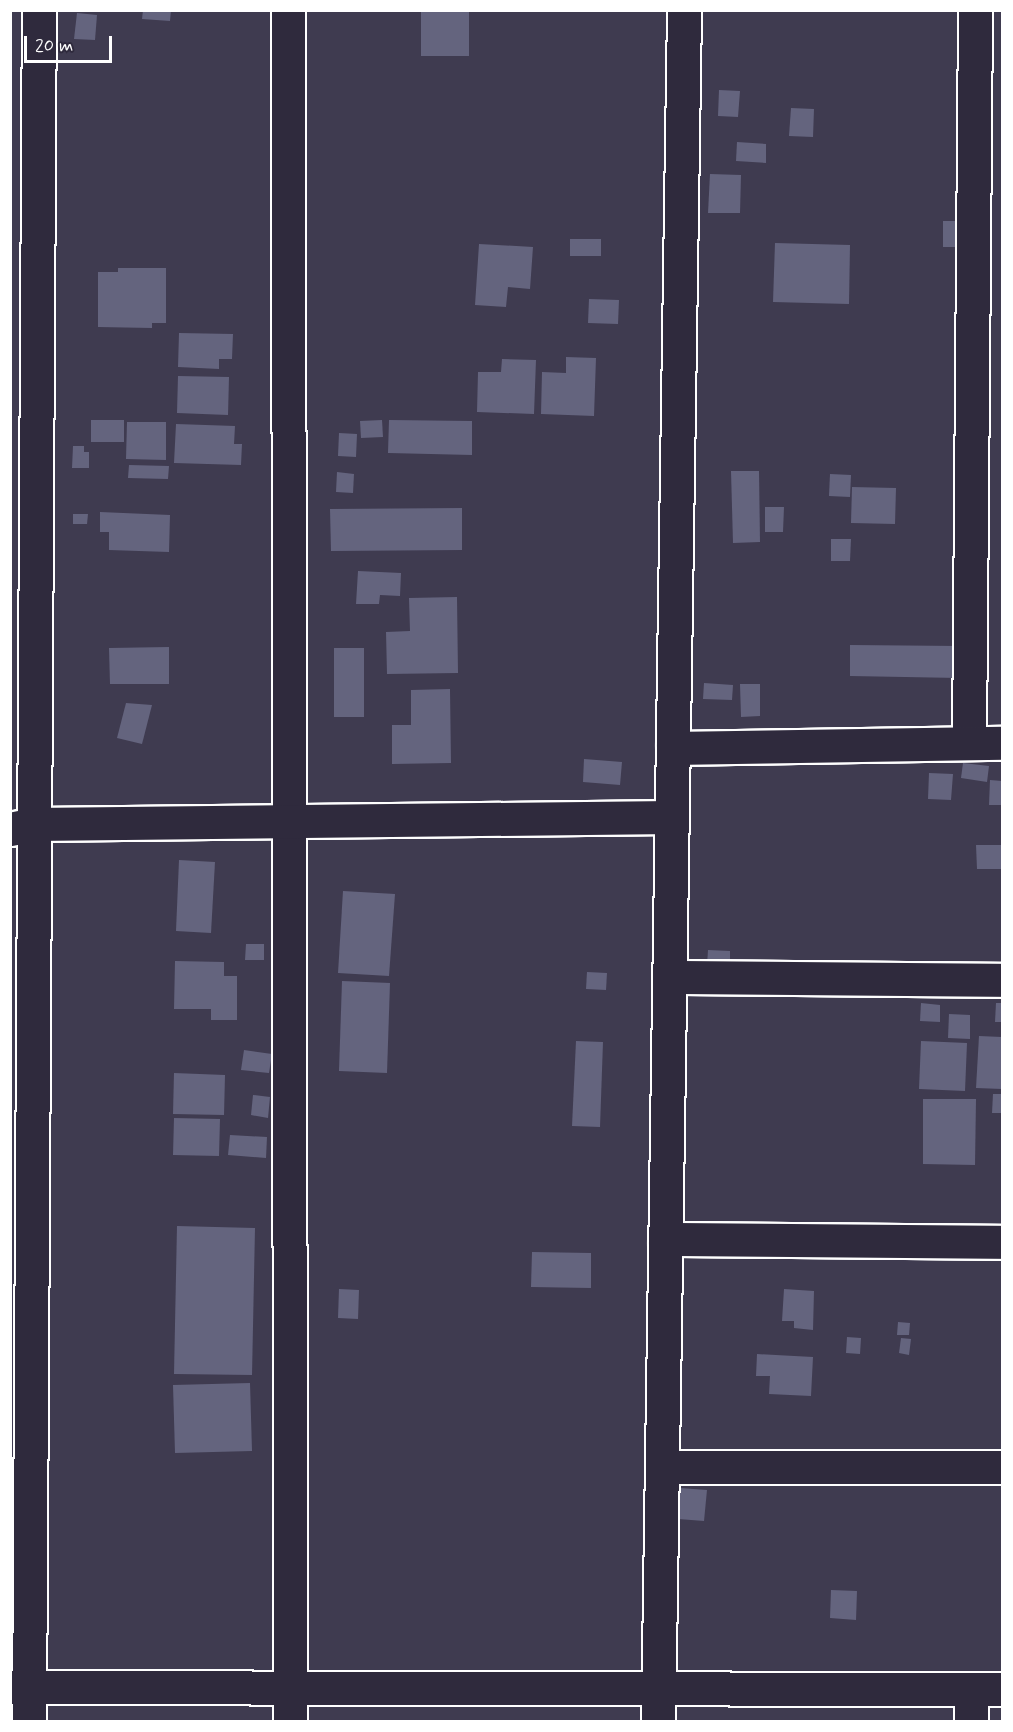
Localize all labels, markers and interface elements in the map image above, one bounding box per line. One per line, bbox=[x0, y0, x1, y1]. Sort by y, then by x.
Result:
scale bar bbox=[27, 24, 116, 62]
text: 20 m bbox=[35, 34, 73, 58]

